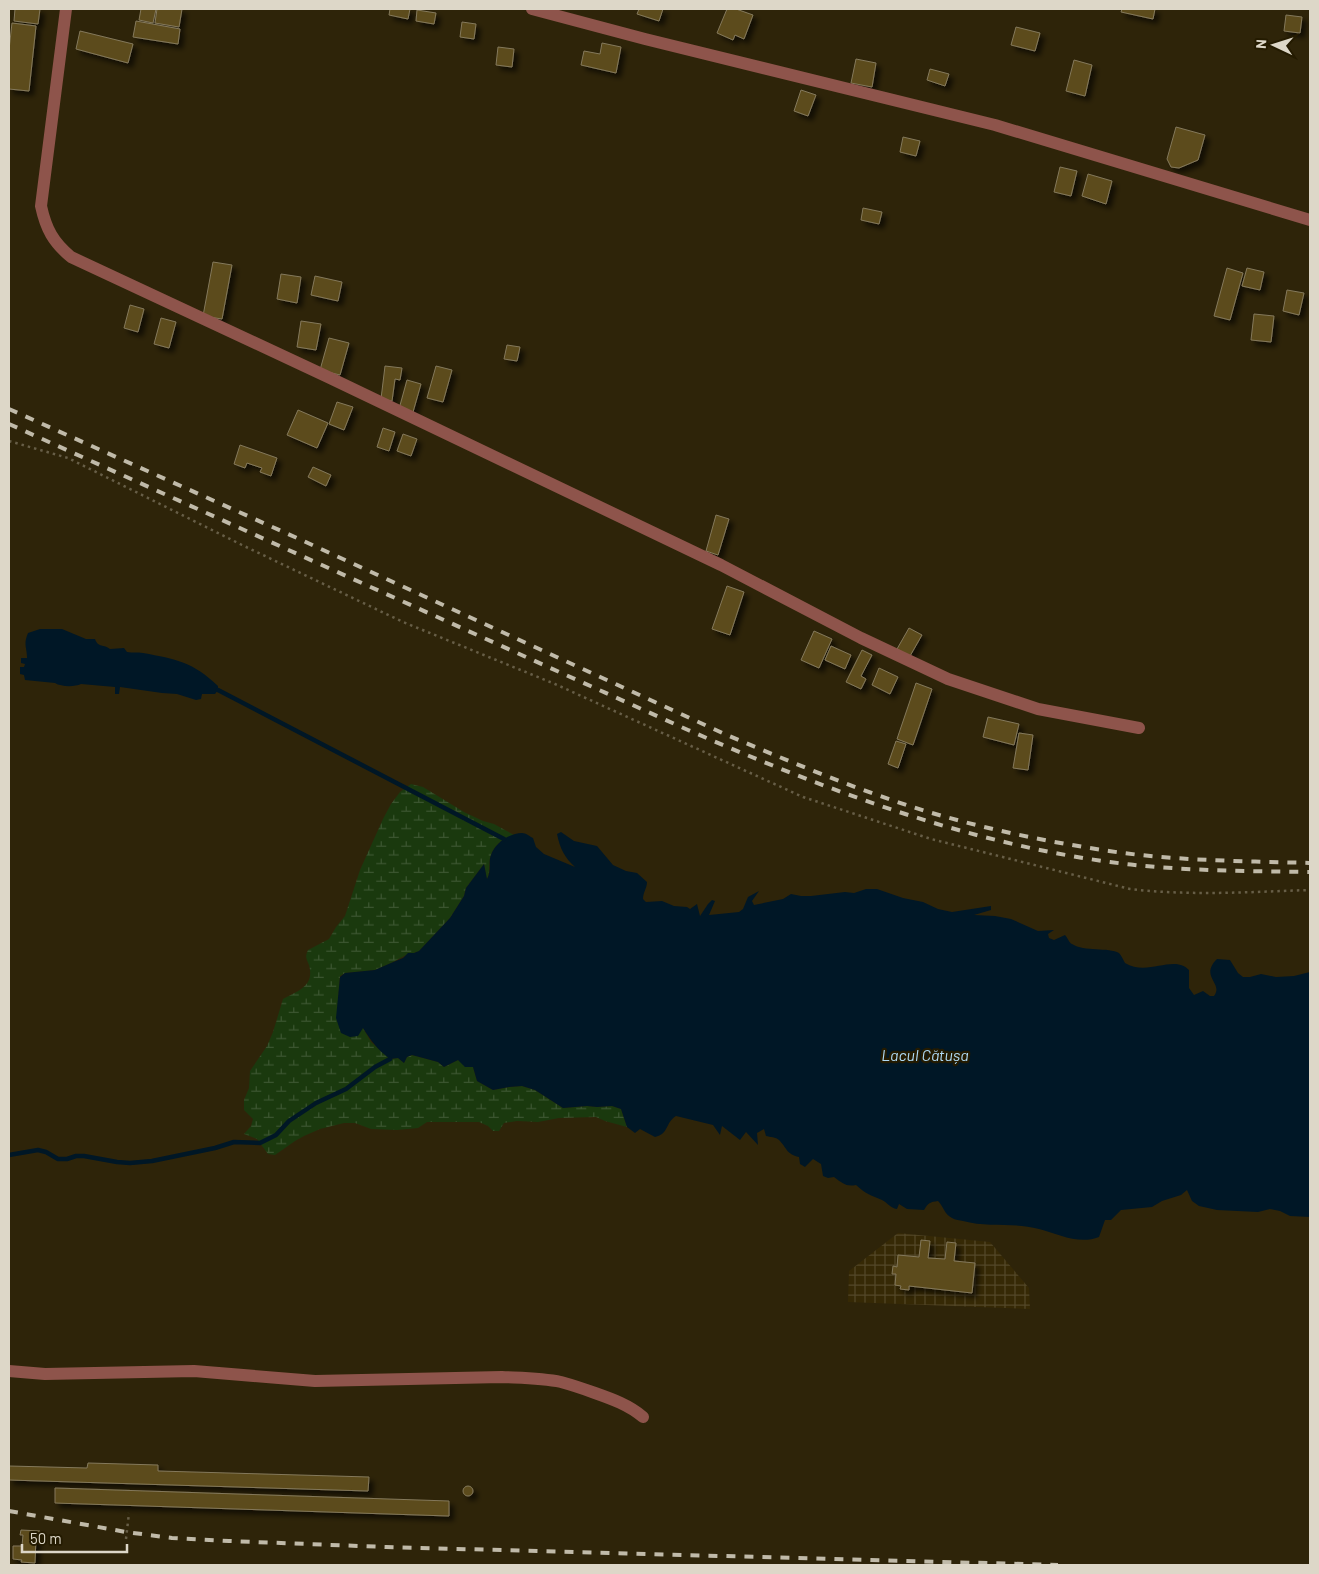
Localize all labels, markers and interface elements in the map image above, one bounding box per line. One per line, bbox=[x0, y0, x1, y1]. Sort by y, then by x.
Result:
north arrow bbox=[1249, 20, 1299, 70]
text: N bbox=[1252, 39, 1269, 49]
water label: Lacul Cătușa bbox=[881, 1045, 969, 1064]
scale bar bbox=[22, 1522, 128, 1554]
text: 50 m bbox=[30, 1529, 62, 1547]

